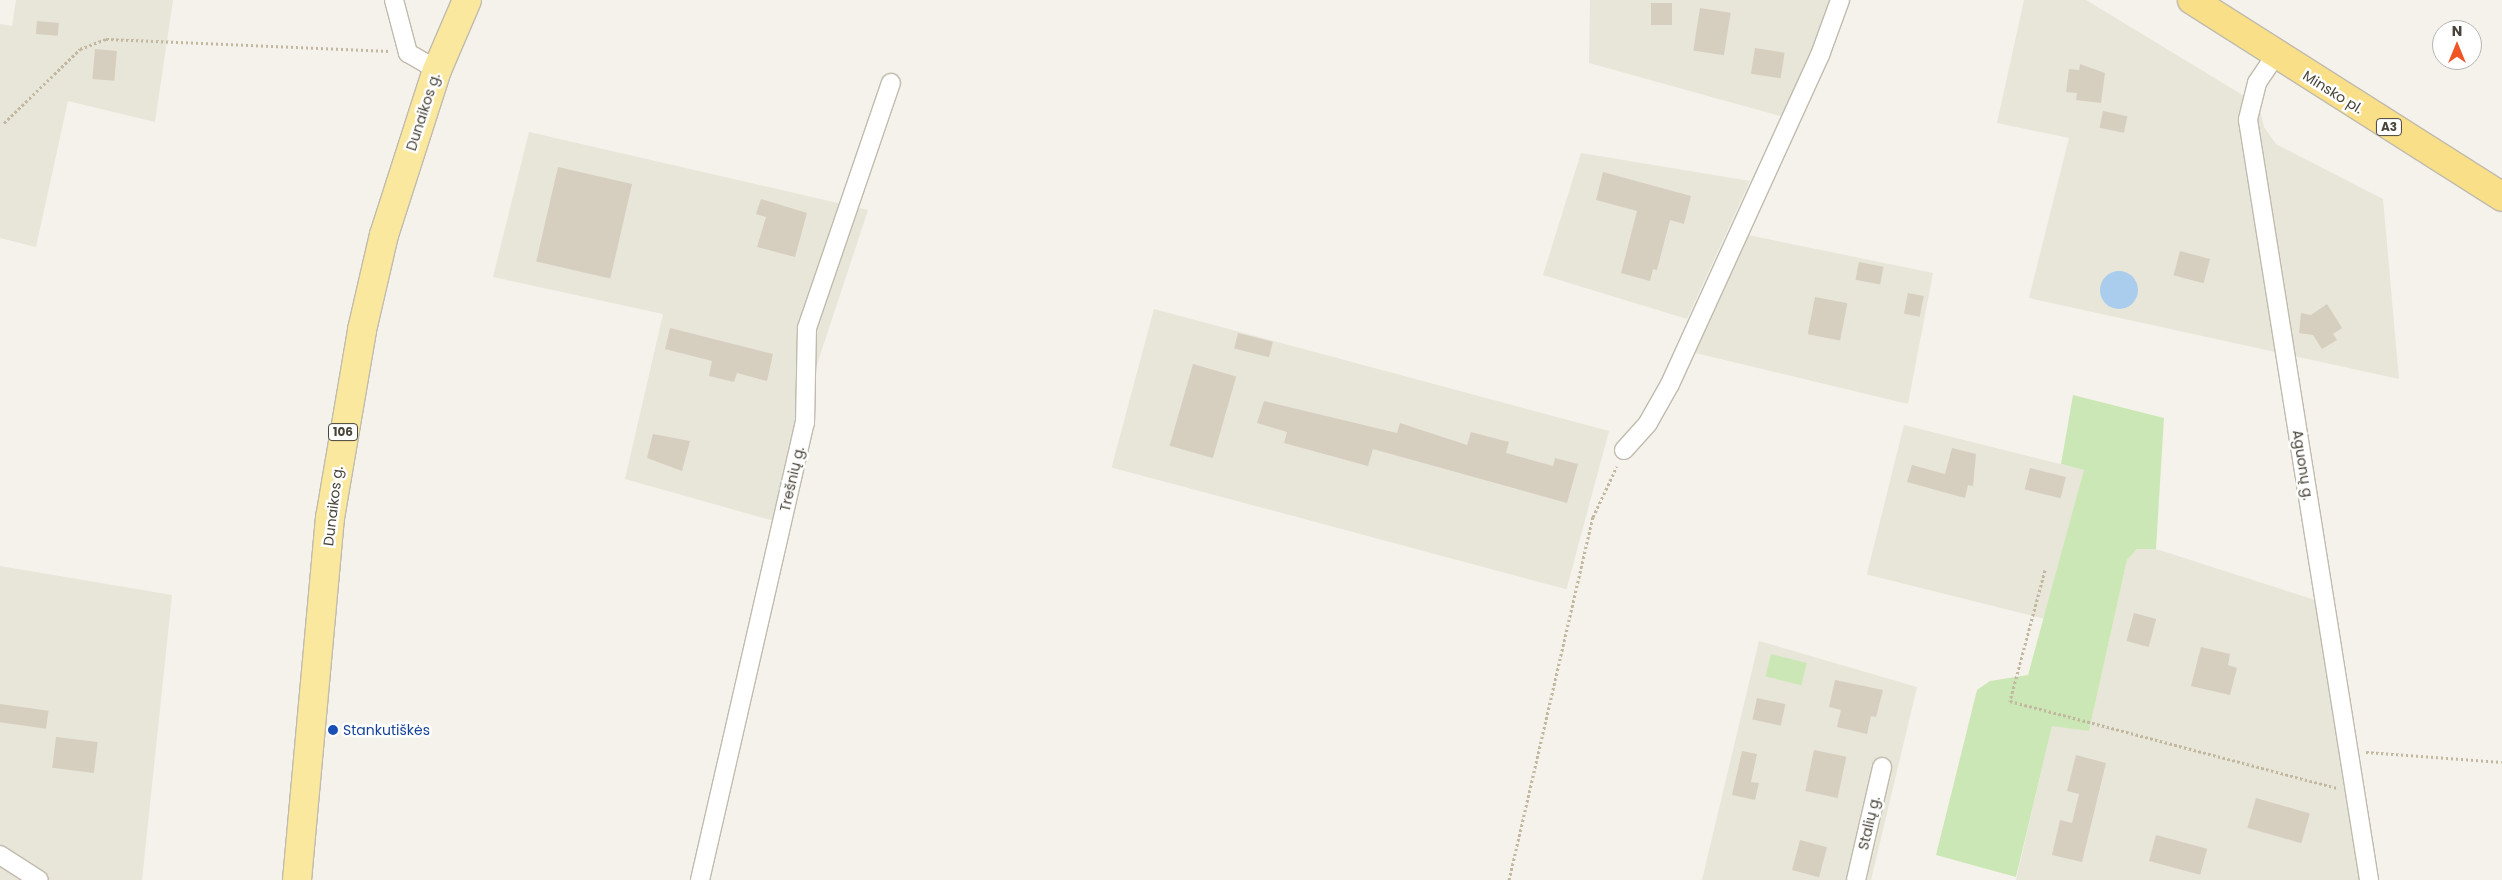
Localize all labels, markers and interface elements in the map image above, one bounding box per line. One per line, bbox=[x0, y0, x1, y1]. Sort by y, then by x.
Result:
north arrow bbox=[2432, 20, 2482, 70]
text: N bbox=[2452, 21, 2462, 41]
street label: Minsko pl. bbox=[2300, 67, 2366, 117]
street label: Dunaikos g. bbox=[403, 71, 443, 153]
road number: A3 bbox=[2375, 118, 2403, 136]
road number: 106 bbox=[328, 422, 358, 442]
street label: Aguonų g. bbox=[2289, 429, 2317, 501]
street label: Trešnių g. bbox=[776, 445, 808, 513]
street label: Dunaikos g. bbox=[320, 465, 346, 547]
place label: Stankutiškės bbox=[343, 722, 430, 738]
marker: Stankutiškės bbox=[327, 724, 339, 736]
street label: Stalių g. bbox=[1855, 794, 1883, 852]

